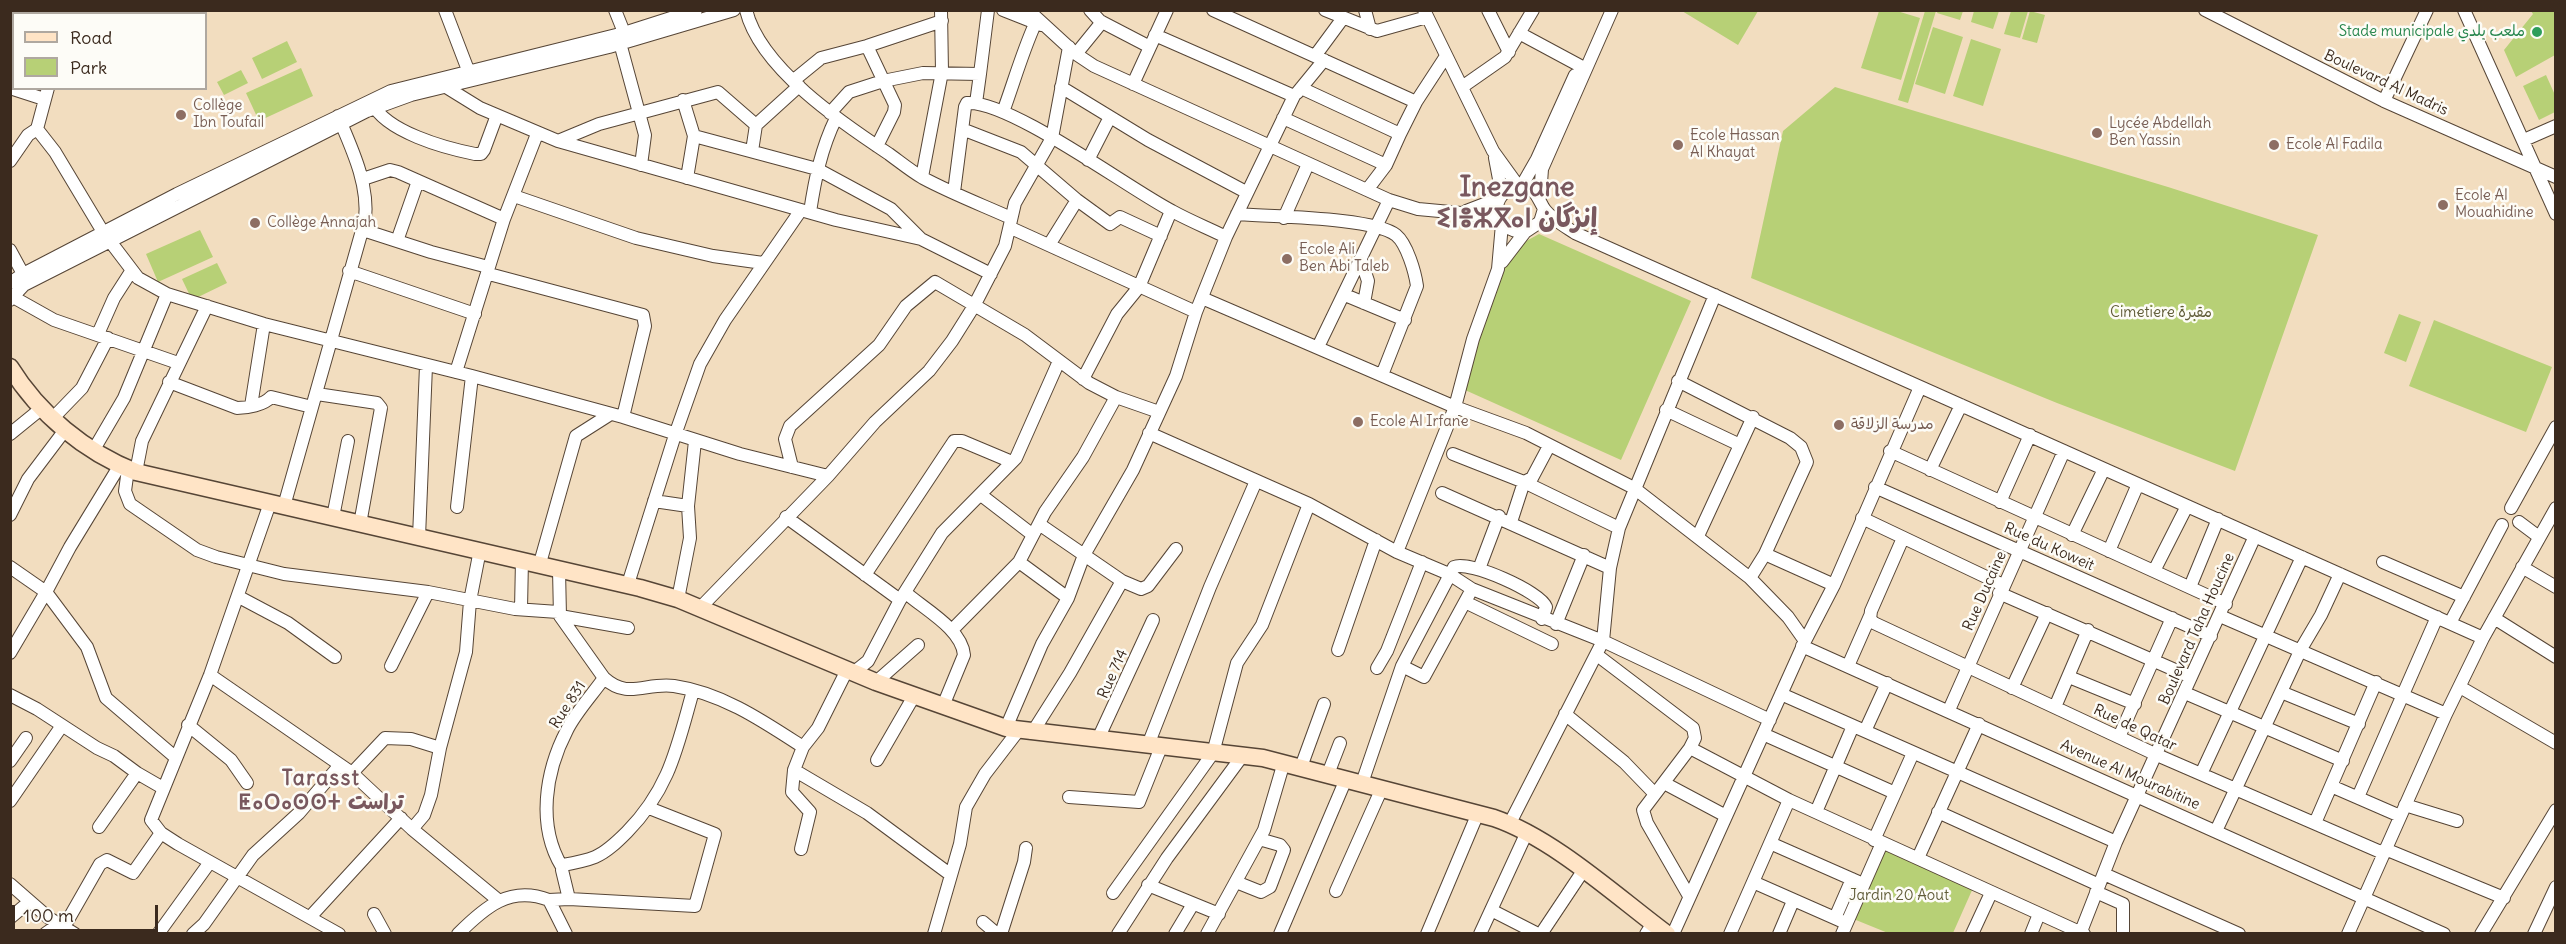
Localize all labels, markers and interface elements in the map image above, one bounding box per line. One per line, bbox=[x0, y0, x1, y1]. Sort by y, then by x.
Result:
legend bbox=[12, 12, 207, 90]
place label: Stade municipale ملعب بلدي bbox=[2339, 23, 2525, 41]
marker: Stade municipale ملعب بلدي bbox=[2530, 25, 2544, 39]
text: Road bbox=[70, 26, 112, 49]
street label: Boulevard Al Madris bbox=[2321, 46, 2451, 120]
text: Park bbox=[70, 56, 107, 79]
place label: Collège Ibn Toufail bbox=[193, 97, 264, 132]
marker: Collège Ibn Toufail bbox=[174, 108, 188, 122]
place label: Lycée Abdellah Ben Yassin bbox=[2109, 115, 2211, 150]
marker: Lycée Abdellah Ben Yassin bbox=[2090, 126, 2104, 140]
place label: Ecole Hassan Al Khayat bbox=[1690, 127, 1780, 162]
place label: Ecole Al Fadila bbox=[2286, 136, 2382, 154]
marker: Ecole Hassan Al Khayat bbox=[1671, 138, 1685, 152]
marker: Ecole Al Fadila bbox=[2267, 138, 2281, 152]
district label: Inezgane ⵉⵏⴻⵣⴳⴰⵏ إنزگان bbox=[1437, 172, 1597, 235]
place label: Ecole Al Mouahidine bbox=[2455, 187, 2534, 222]
marker: Ecole Al Mouahidine bbox=[2436, 198, 2450, 212]
place label: Collège Annajah bbox=[267, 214, 376, 232]
marker: Collège Annajah bbox=[248, 216, 262, 230]
place label: Ecole Ali Ben Abi Taleb bbox=[1299, 241, 1389, 276]
marker: Ecole Ali Ben Abi Taleb bbox=[1280, 252, 1294, 266]
park label: Cimetiere مقبرة bbox=[2110, 304, 2212, 322]
place label: Ecole Al Irfane bbox=[1370, 413, 1469, 431]
marker: Ecole Al Irfane bbox=[1351, 415, 1365, 429]
place label: مدرسة الزلاقة bbox=[1851, 416, 1934, 434]
marker: مدرسة الزلاقة bbox=[1832, 418, 1846, 432]
street label: Rue du Koweit bbox=[2001, 519, 2097, 575]
street label: Rue Ducaine bbox=[1959, 548, 2011, 634]
street label: Boulevard Taha Houcine bbox=[2155, 550, 2239, 708]
street label: Rue 714 bbox=[1094, 647, 1132, 701]
street label: Rue 831 bbox=[546, 678, 590, 732]
street label: Rue de Qatar bbox=[2091, 701, 2179, 755]
street label: Avenue Al Mourabitine bbox=[2057, 736, 2203, 814]
district label: Tarasst ⵟⴰⵔⴰⵙⵙⵜ تراست bbox=[244, 766, 398, 816]
park label: Jardin 20 Aout bbox=[1849, 887, 1949, 905]
scale bar bbox=[15, 893, 160, 931]
text: 100 m bbox=[23, 904, 74, 927]

